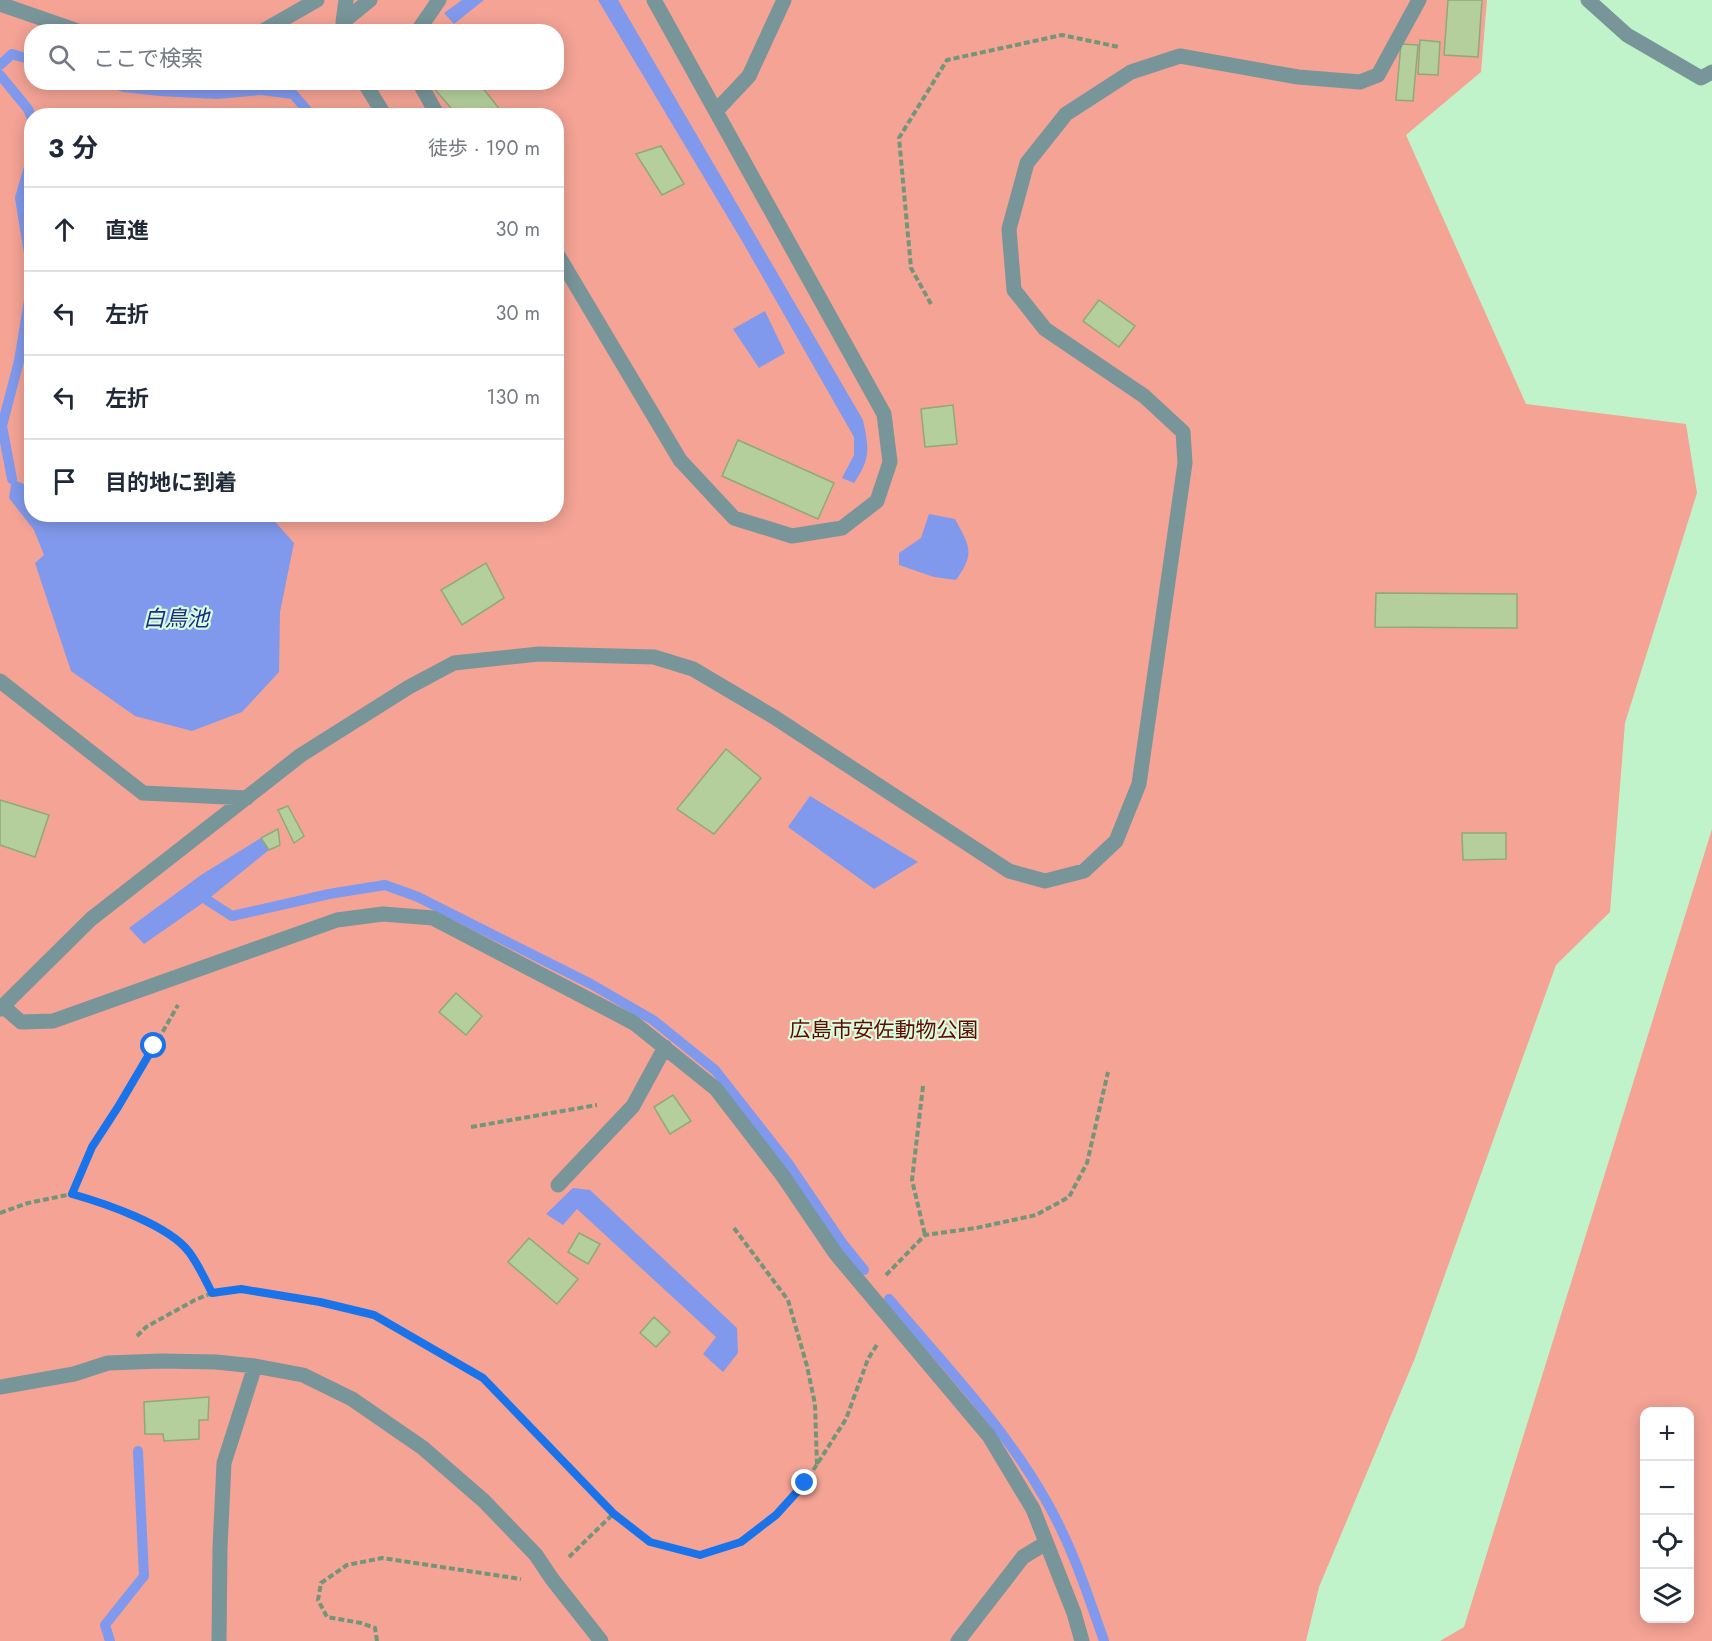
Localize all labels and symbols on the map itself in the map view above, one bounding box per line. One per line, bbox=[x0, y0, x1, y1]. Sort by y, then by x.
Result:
water label: 白鳥池 bbox=[143, 602, 211, 634]
park label: 広島市安佐動物公園 bbox=[790, 1015, 979, 1045]
route start bbox=[140, 1032, 166, 1058]
route end bbox=[791, 1469, 817, 1495]

